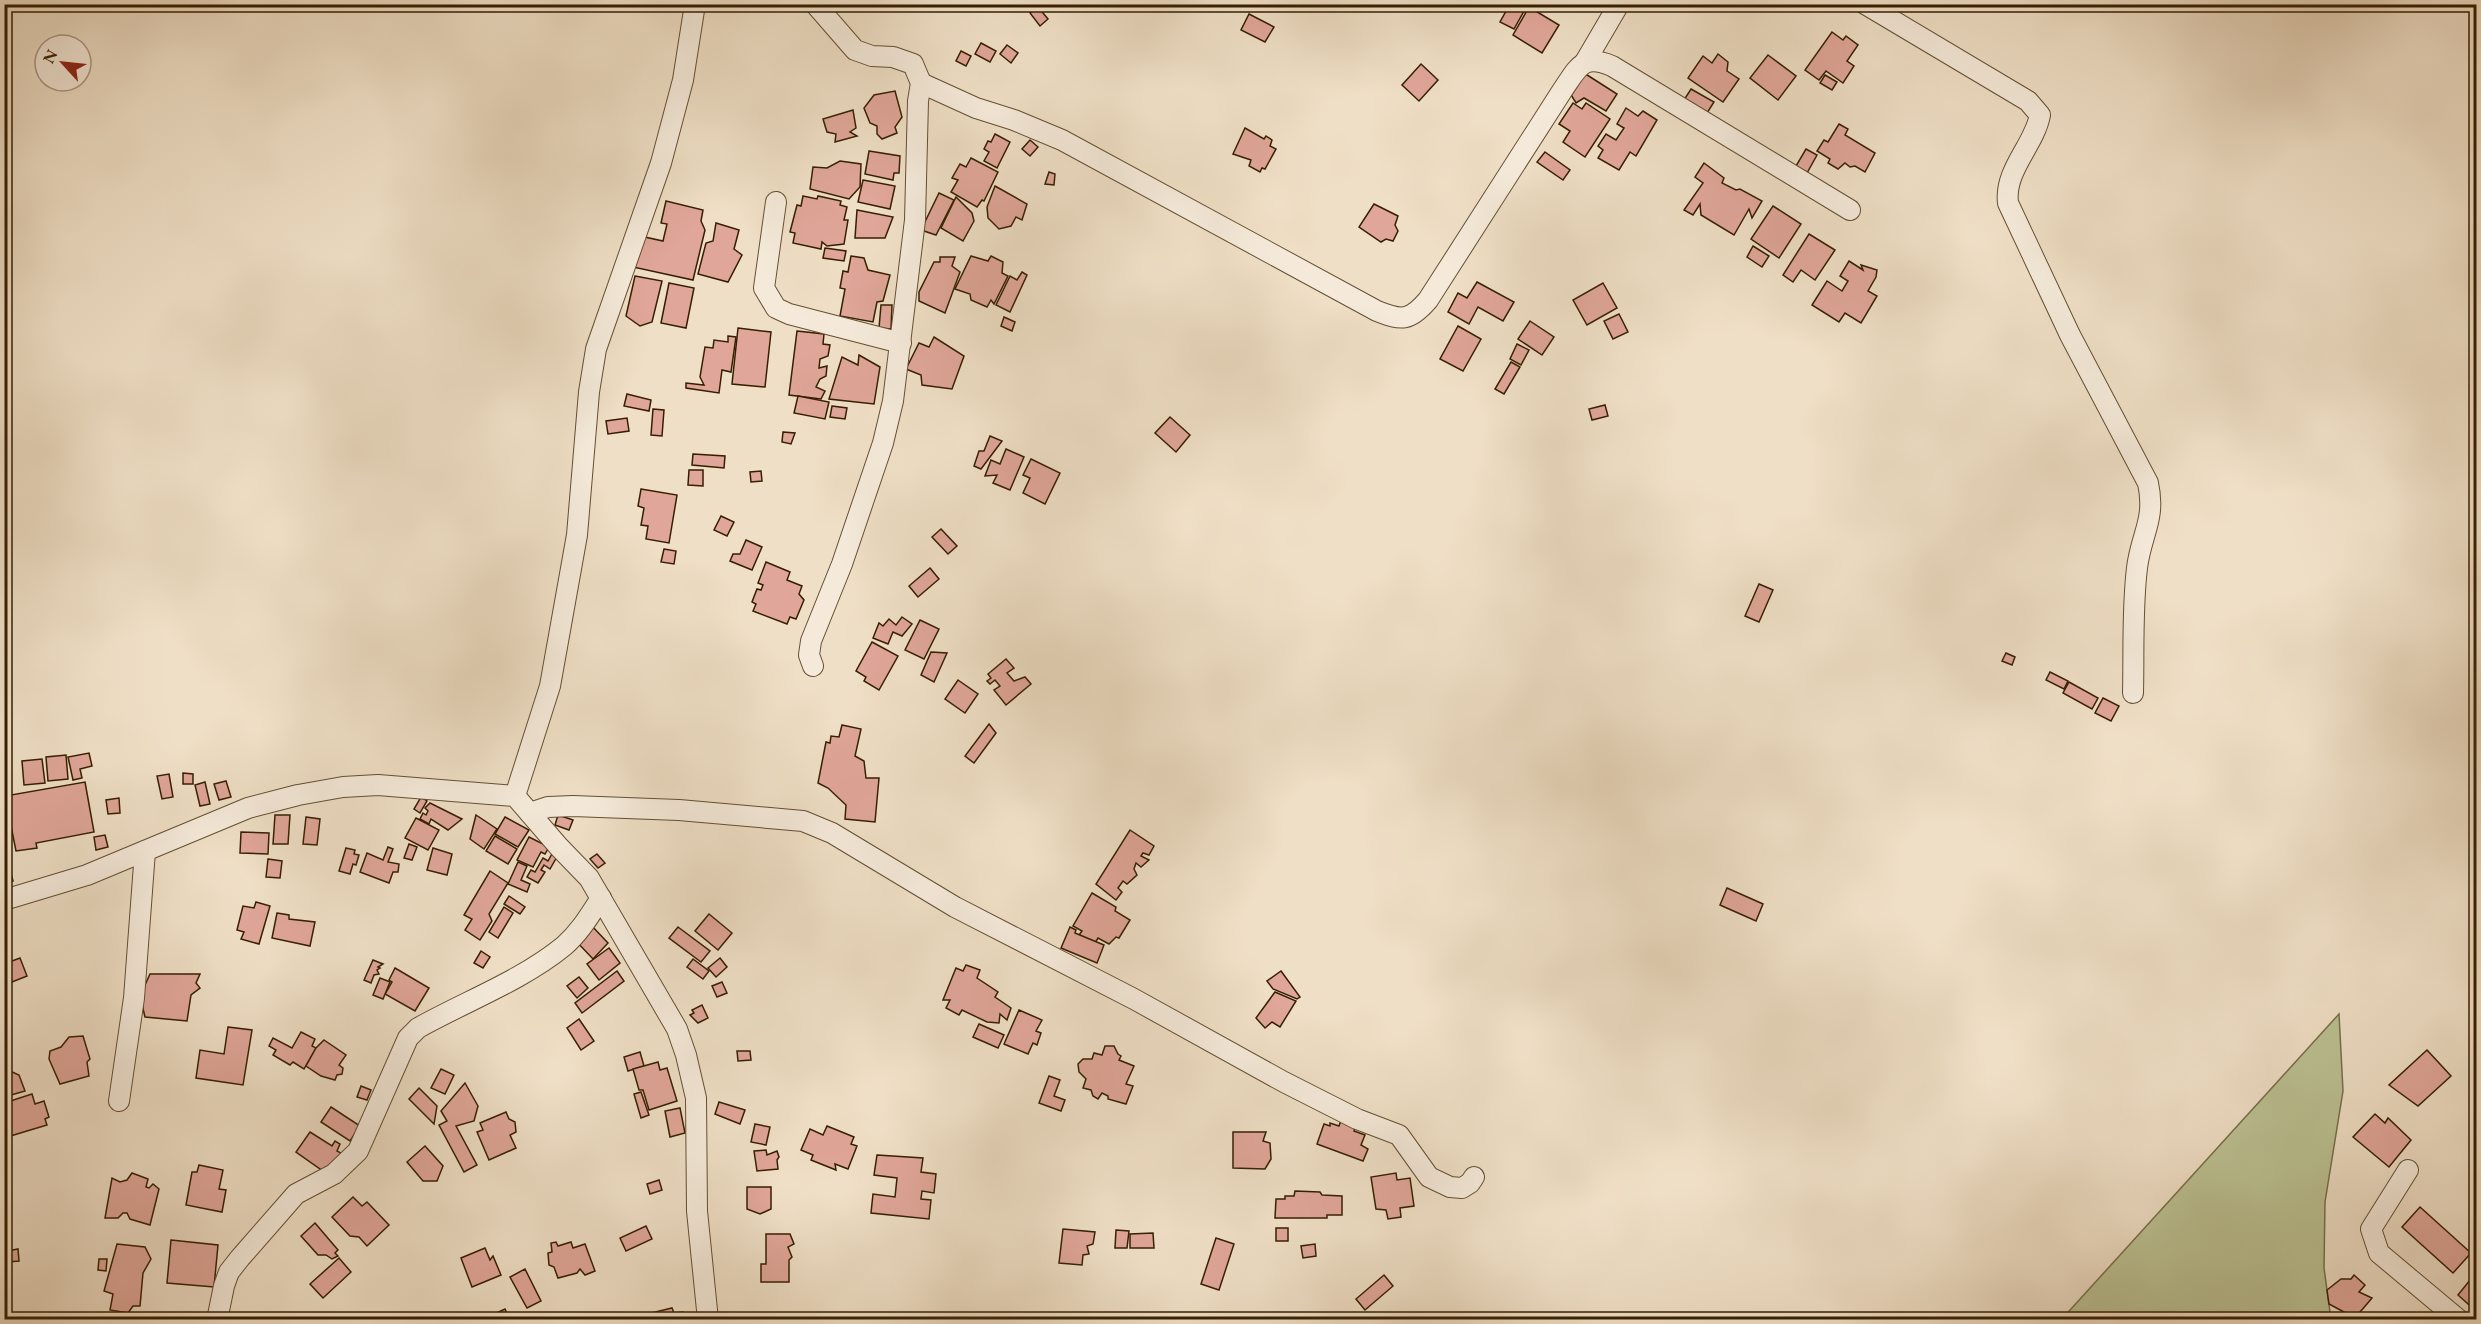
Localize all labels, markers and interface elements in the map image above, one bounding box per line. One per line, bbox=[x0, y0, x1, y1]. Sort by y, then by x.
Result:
north arrow bbox=[33, 33, 93, 93]
text: N bbox=[38, 46, 62, 67]

